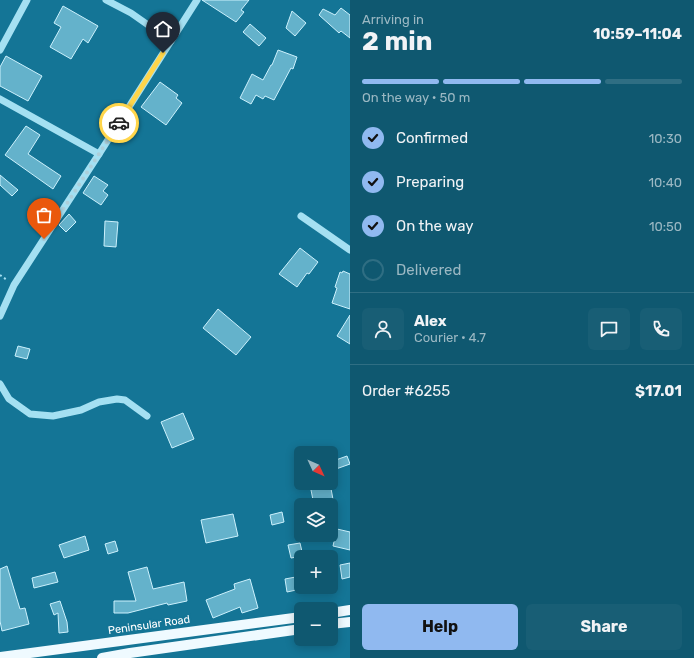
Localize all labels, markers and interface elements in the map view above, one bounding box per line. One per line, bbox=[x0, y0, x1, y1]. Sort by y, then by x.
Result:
pin bbox=[146, 12, 180, 53]
text: Arriving in bbox=[362, 12, 424, 27]
icon: home bbox=[152, 18, 174, 40]
text: 10:59–11:04 bbox=[593, 25, 682, 43]
text: 2 min bbox=[362, 26, 432, 57]
text: On the way · 50 m bbox=[362, 90, 470, 105]
courier bbox=[99, 103, 139, 143]
icon: car bbox=[108, 112, 130, 134]
icon: check bbox=[362, 127, 384, 149]
text: Confirmed bbox=[396, 129, 468, 147]
text: 10:30 bbox=[649, 131, 682, 146]
icon: check bbox=[362, 171, 384, 193]
text: Preparing bbox=[396, 173, 464, 191]
text: 10:40 bbox=[649, 175, 682, 190]
pin bbox=[27, 198, 61, 239]
icon: bag bbox=[33, 204, 55, 226]
icon: check bbox=[362, 215, 384, 237]
text: On the way bbox=[396, 217, 474, 235]
text: 10:50 bbox=[649, 219, 682, 234]
text: Delivered bbox=[396, 261, 461, 279]
button: person bbox=[362, 308, 404, 350]
button: chat bbox=[588, 308, 630, 350]
button: phone bbox=[640, 308, 682, 350]
text: Alex bbox=[414, 312, 447, 330]
text: Courier · 4.7 bbox=[414, 330, 486, 345]
text: Order #6255 bbox=[362, 382, 450, 400]
text: $17.01 bbox=[635, 382, 682, 400]
north arrow bbox=[294, 446, 338, 490]
map controls bbox=[294, 446, 338, 646]
button: layers bbox=[294, 498, 338, 542]
button: + bbox=[294, 550, 338, 594]
button: − bbox=[294, 602, 338, 646]
button: Help bbox=[362, 604, 518, 650]
button: Share bbox=[526, 604, 682, 650]
street label: Peninsular Road bbox=[107, 613, 191, 637]

